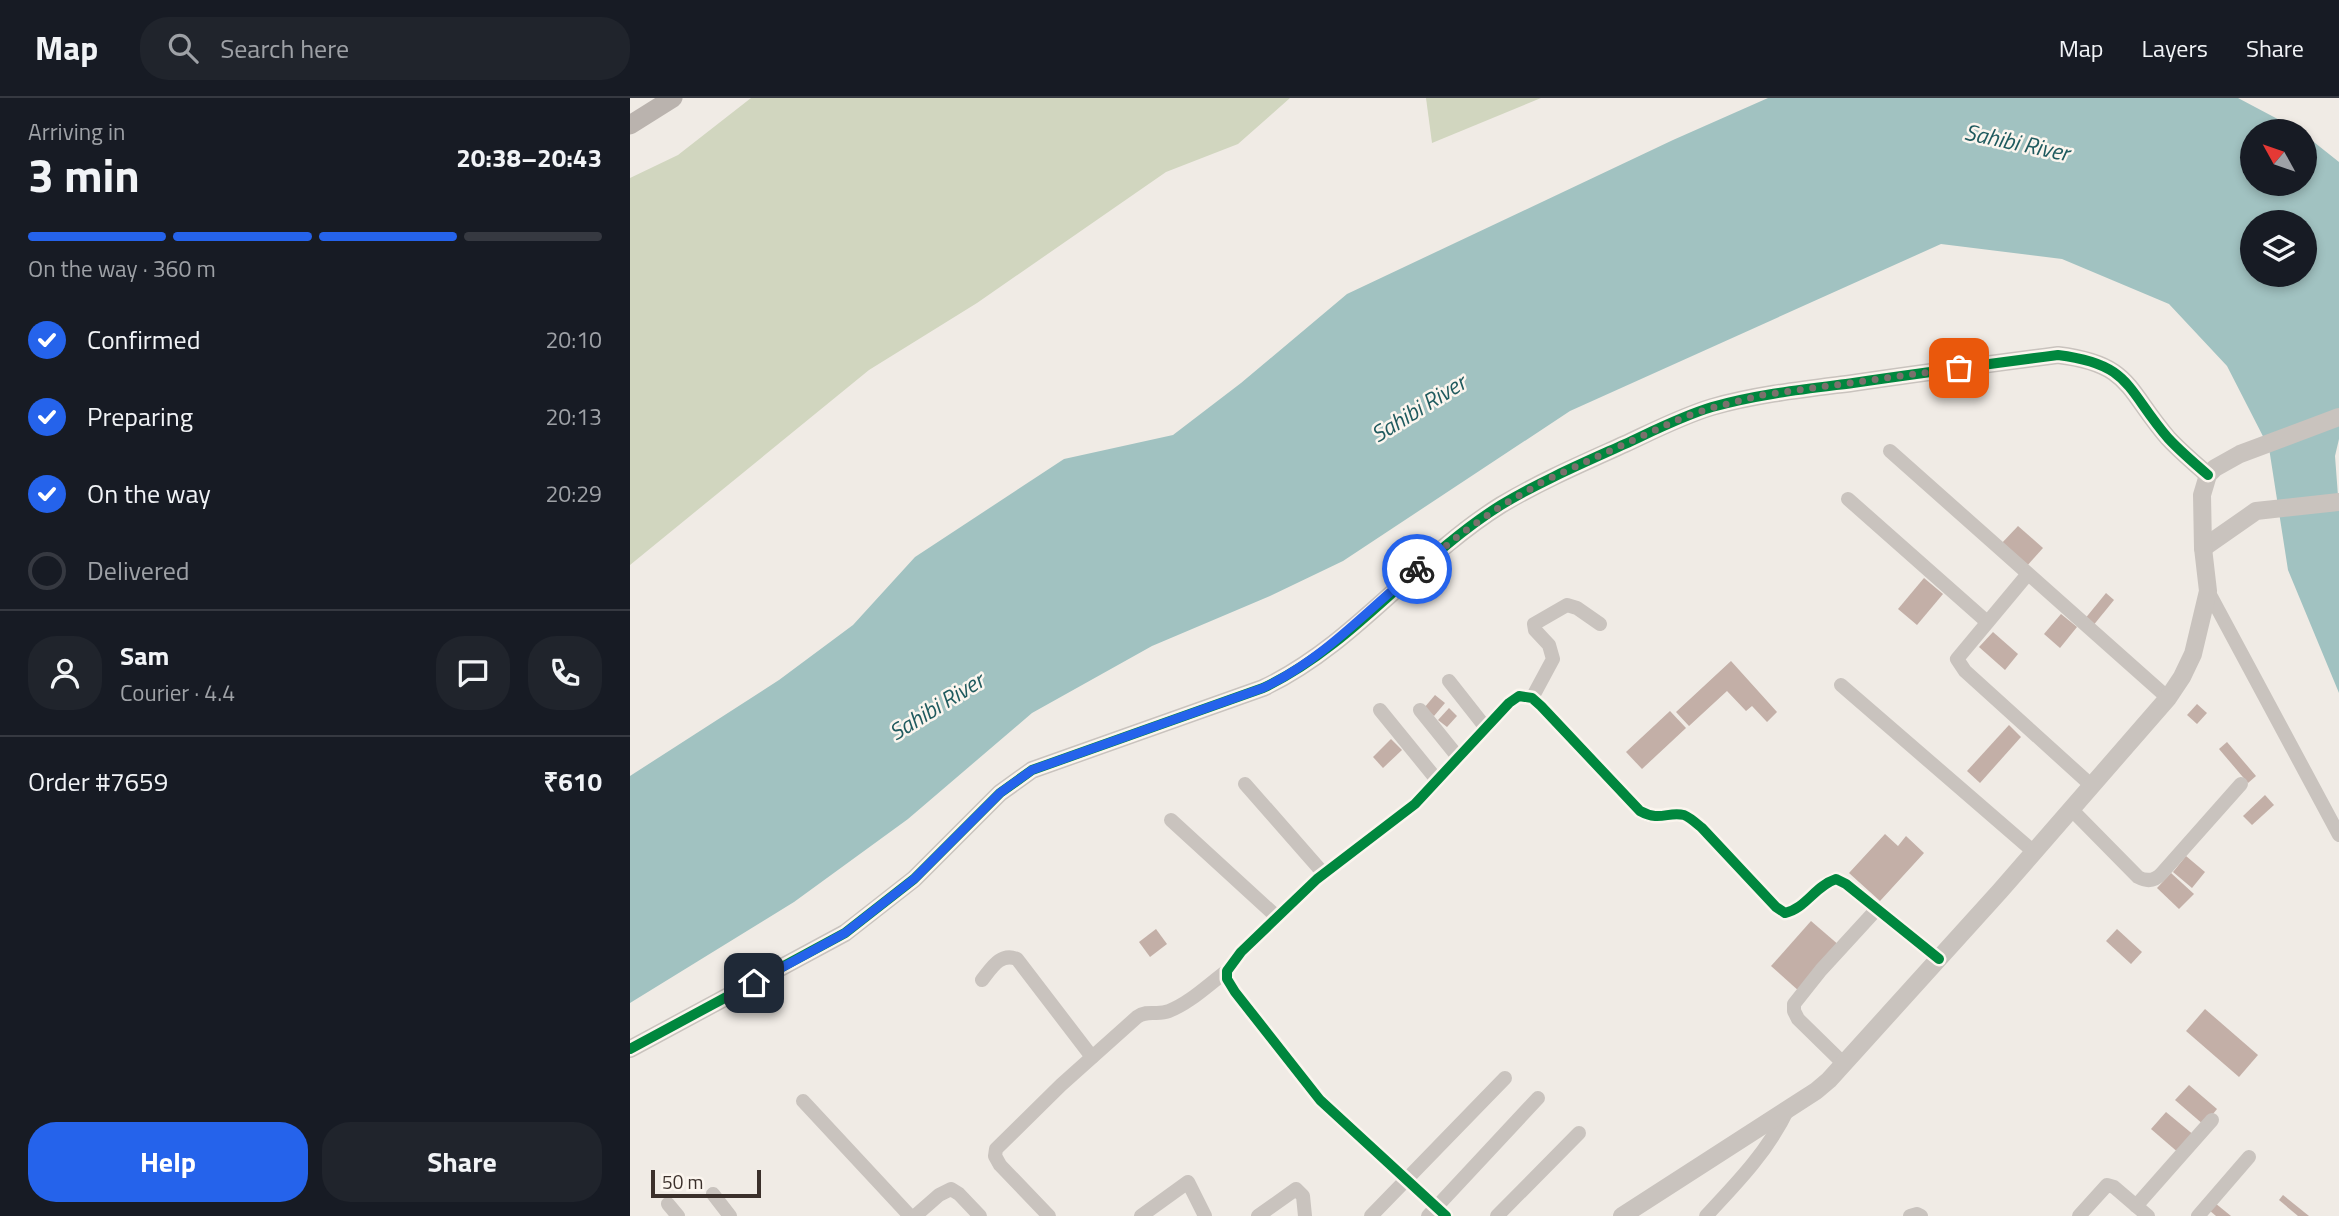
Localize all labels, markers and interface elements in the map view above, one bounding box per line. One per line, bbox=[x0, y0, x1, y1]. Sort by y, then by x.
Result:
search box bbox=[140, 17, 630, 80]
text: Map bbox=[35, 23, 98, 73]
icon: search bbox=[164, 29, 202, 67]
text: Search here bbox=[220, 29, 349, 68]
text: Map bbox=[2059, 30, 2104, 66]
text: Layers bbox=[2142, 30, 2208, 66]
text: Share bbox=[2246, 30, 2304, 66]
text: Arriving in bbox=[28, 114, 125, 149]
water label: Sahibi River bbox=[1961, 114, 2075, 171]
north arrow bbox=[2240, 119, 2317, 196]
map controls bbox=[2240, 119, 2317, 287]
text: 20:38–20:43 bbox=[456, 138, 602, 177]
text: 3 min bbox=[28, 140, 140, 210]
button: layers bbox=[2240, 210, 2317, 287]
text: On the way · 360 m bbox=[28, 251, 216, 286]
text: Confirmed bbox=[87, 320, 201, 359]
icon: check bbox=[28, 321, 66, 359]
text: 20:10 bbox=[545, 322, 602, 357]
pin bbox=[1929, 338, 1989, 398]
icon: bag bbox=[1940, 349, 1978, 387]
water label: Sahibi River bbox=[1364, 364, 1475, 451]
text: Preparing bbox=[87, 397, 193, 436]
icon: check bbox=[28, 398, 66, 436]
text: 20:13 bbox=[545, 399, 602, 434]
text: On the way bbox=[87, 474, 211, 513]
icon: check bbox=[28, 475, 66, 513]
text: 20:29 bbox=[545, 476, 602, 511]
courier bbox=[1382, 534, 1452, 604]
icon: bike bbox=[1398, 550, 1436, 588]
text: Delivered bbox=[87, 551, 190, 590]
button: person bbox=[28, 636, 102, 710]
text: Sam bbox=[120, 636, 169, 675]
button: chat bbox=[436, 636, 510, 710]
button: phone bbox=[528, 636, 602, 710]
water label: Sahibi River bbox=[882, 662, 993, 749]
text: Courier · 4.4 bbox=[120, 675, 235, 710]
text: Order #7659 bbox=[28, 762, 168, 801]
text: ₹610 bbox=[543, 762, 602, 801]
pin bbox=[724, 953, 784, 1013]
icon: home bbox=[735, 964, 773, 1002]
button: Help bbox=[28, 1122, 308, 1202]
button: Share bbox=[322, 1122, 602, 1202]
scale bar bbox=[651, 1167, 761, 1199]
text: 50 m bbox=[662, 1167, 703, 1196]

